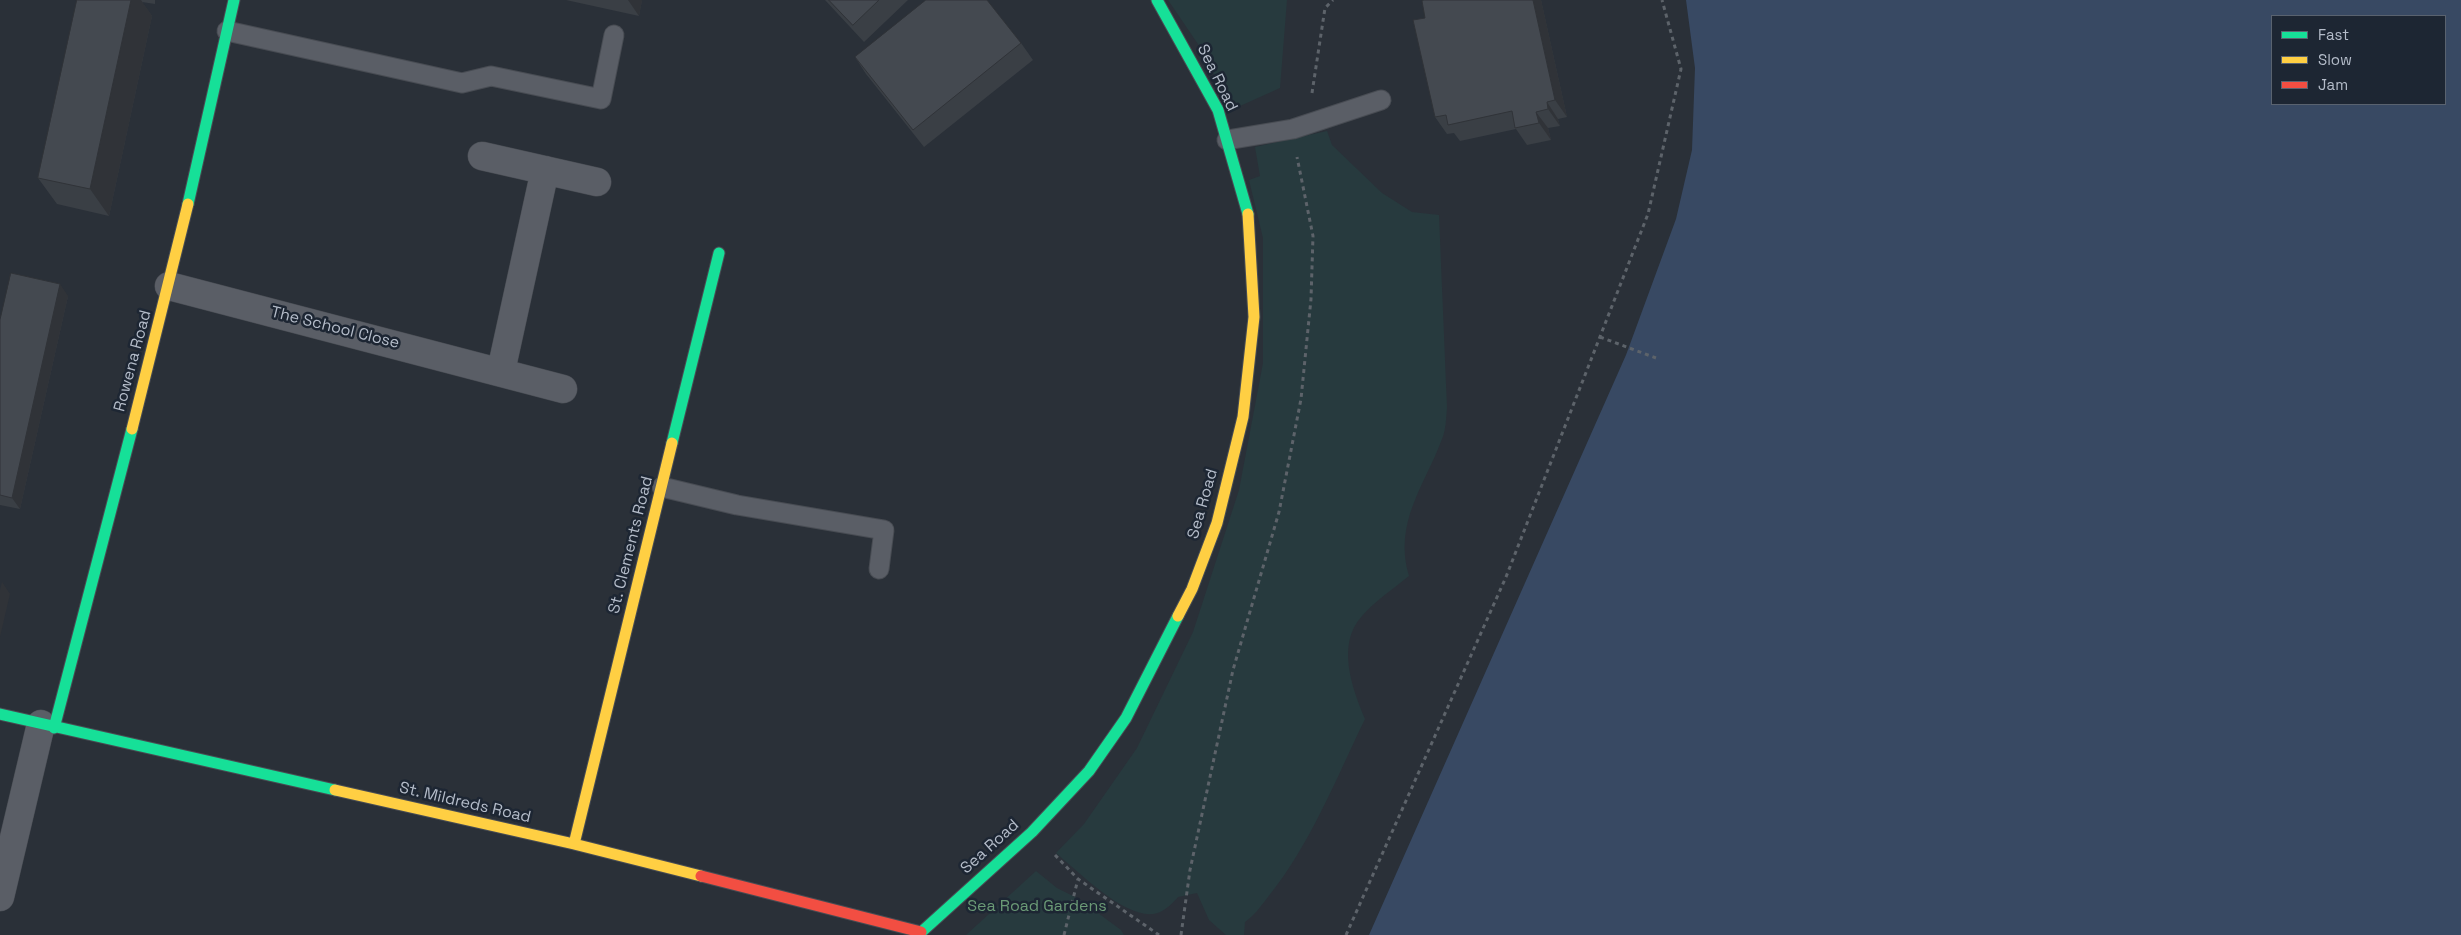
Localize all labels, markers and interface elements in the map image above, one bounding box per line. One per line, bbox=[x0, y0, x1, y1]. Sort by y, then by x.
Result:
legend bbox=[2271, 15, 2446, 105]
text: Fast bbox=[2318, 25, 2349, 44]
street label: Sea Road bbox=[1193, 41, 1241, 115]
text: Slow bbox=[2318, 50, 2352, 69]
text: Jam bbox=[2318, 75, 2348, 94]
street label: The School Close bbox=[269, 303, 401, 353]
street label: Rowena Road bbox=[110, 308, 156, 414]
street label: Sea Road bbox=[1184, 467, 1222, 541]
street label: St. Clements Road bbox=[605, 474, 657, 616]
street label: St. Mildreds Road bbox=[397, 779, 533, 827]
street label: Sea Road bbox=[957, 816, 1023, 878]
park label: Sea Road Gardens bbox=[967, 897, 1107, 917]

